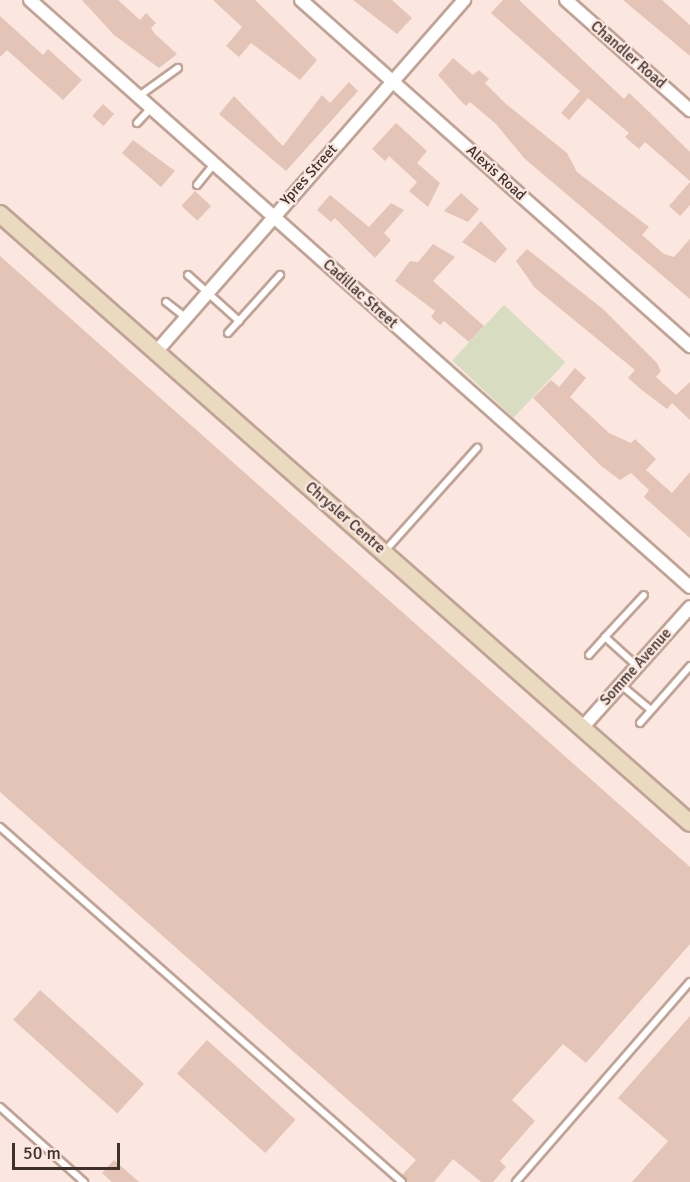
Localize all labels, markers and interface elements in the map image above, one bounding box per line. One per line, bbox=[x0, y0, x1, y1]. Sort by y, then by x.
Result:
street label: Chandler Road bbox=[587, 17, 669, 93]
street label: Ypres Street bbox=[277, 141, 341, 209]
street label: Alexis Road bbox=[463, 142, 529, 204]
street label: Cadillac Street bbox=[319, 256, 401, 332]
street label: Chrysler Centre bbox=[301, 478, 389, 558]
street label: Somme Avenue bbox=[597, 625, 675, 709]
scale bar bbox=[15, 1131, 123, 1169]
text: 50 m bbox=[23, 1142, 61, 1164]

